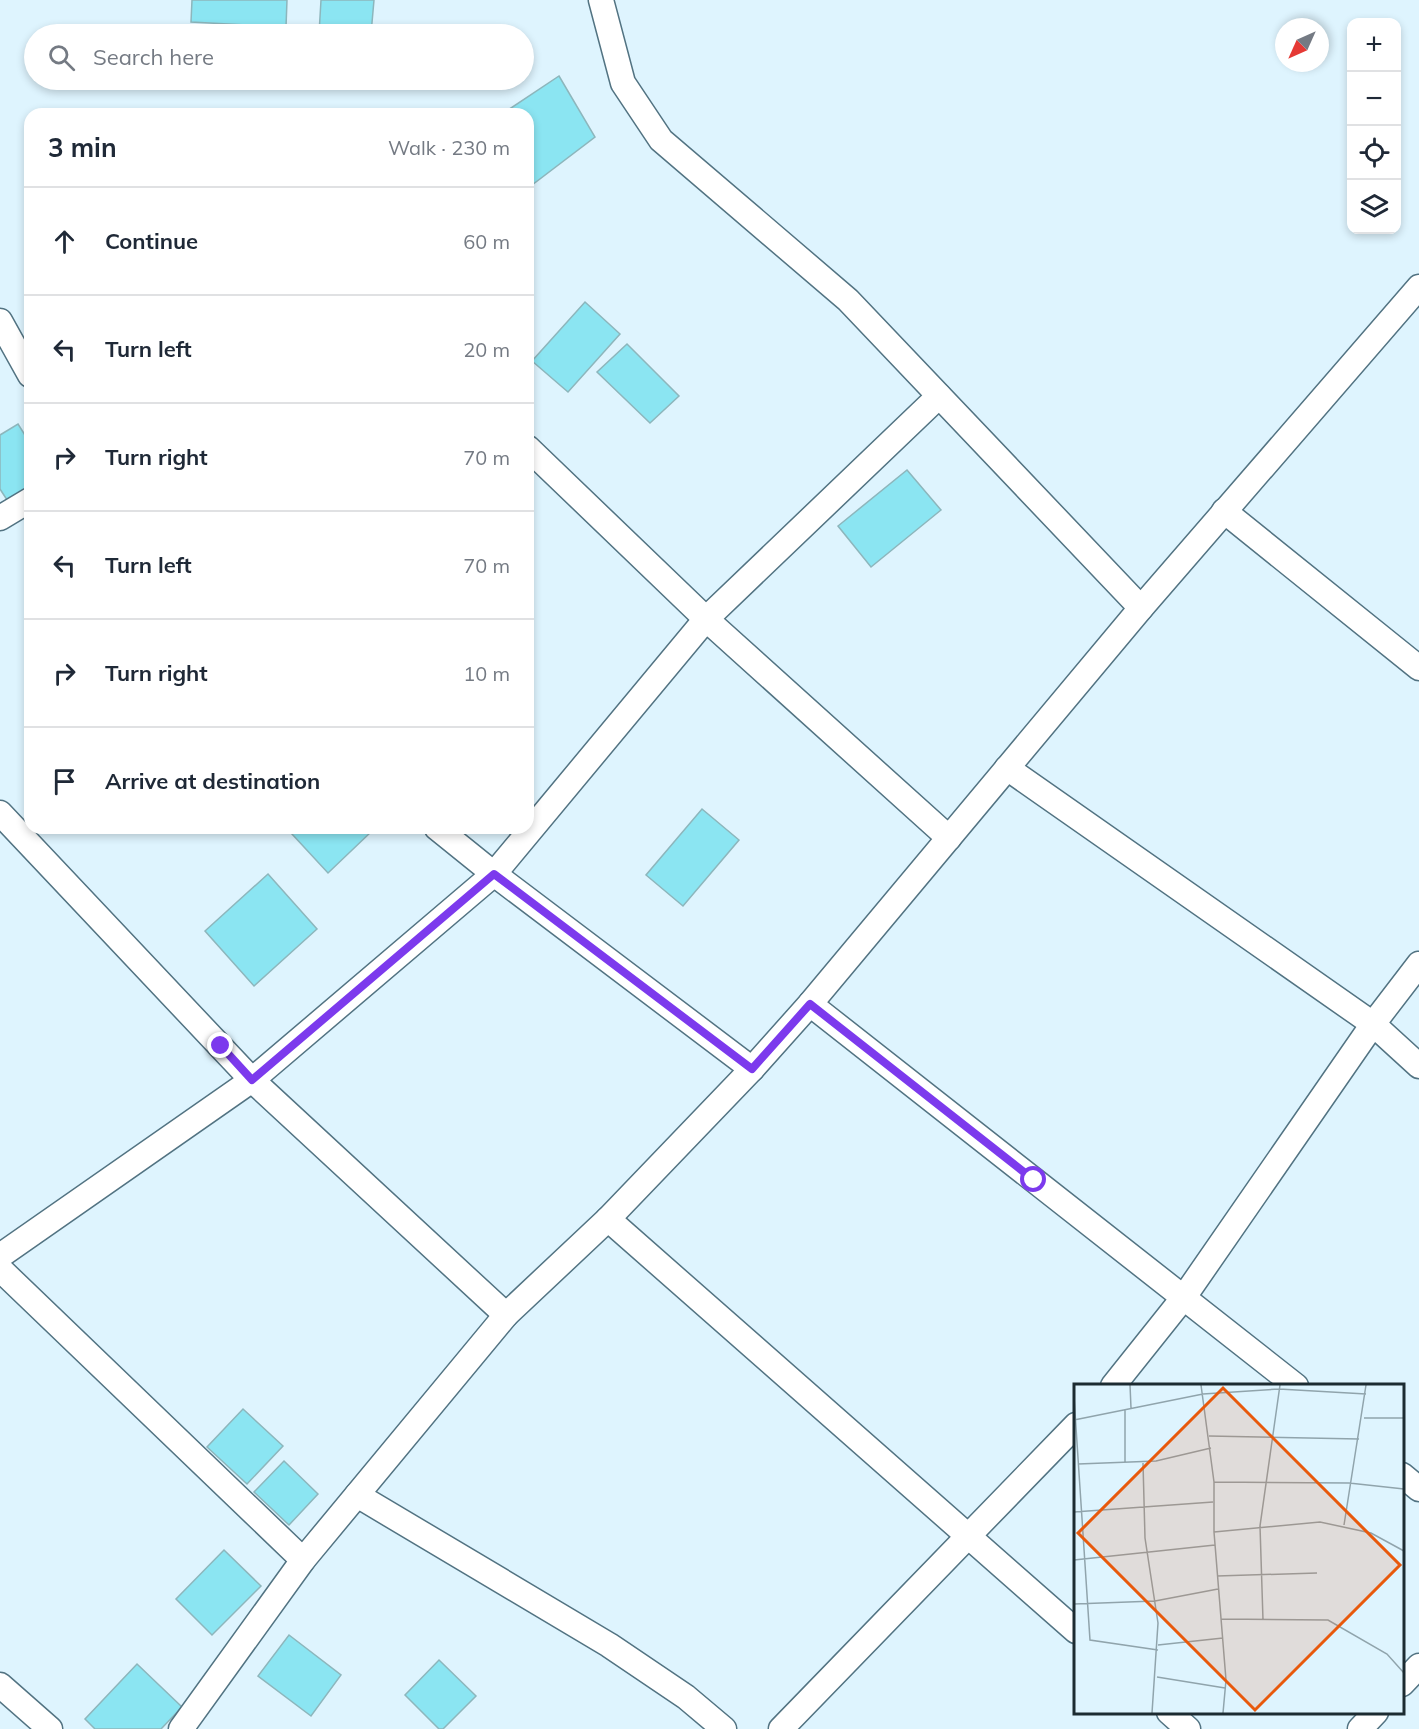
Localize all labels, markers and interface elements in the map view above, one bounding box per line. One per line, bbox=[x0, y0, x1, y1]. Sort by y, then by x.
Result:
north arrow bbox=[1275, 18, 1329, 72]
map controls bbox=[1347, 18, 1401, 234]
button: + bbox=[1347, 18, 1401, 72]
search box bbox=[24, 24, 534, 90]
icon: search bbox=[45, 41, 78, 74]
text: Search here bbox=[93, 43, 214, 71]
button: − bbox=[1347, 72, 1401, 126]
button: locate bbox=[1347, 126, 1401, 180]
text: 3 min bbox=[48, 131, 117, 164]
text: Walk · 230 m bbox=[388, 135, 510, 160]
button: layers bbox=[1347, 180, 1401, 234]
icon: ahead bbox=[48, 225, 81, 258]
text: Continue bbox=[105, 227, 198, 255]
text: 60 m bbox=[463, 229, 510, 254]
icon: left bbox=[48, 333, 81, 366]
text: Turn left bbox=[105, 335, 192, 363]
text: 20 m bbox=[463, 337, 510, 362]
icon: right bbox=[48, 441, 81, 474]
text: Turn right bbox=[105, 443, 208, 471]
text: 70 m bbox=[463, 445, 510, 470]
icon: left bbox=[48, 549, 81, 582]
text: Turn left bbox=[105, 551, 192, 579]
text: 70 m bbox=[463, 553, 510, 578]
icon: right bbox=[48, 657, 81, 690]
text: Turn right bbox=[105, 659, 208, 687]
text: 10 m bbox=[463, 661, 510, 686]
icon: arrive bbox=[48, 765, 81, 798]
text: Arrive at destination bbox=[105, 767, 320, 795]
route end bbox=[207, 1032, 233, 1058]
route start bbox=[1020, 1166, 1046, 1192]
inset map bbox=[1074, 1384, 1404, 1714]

